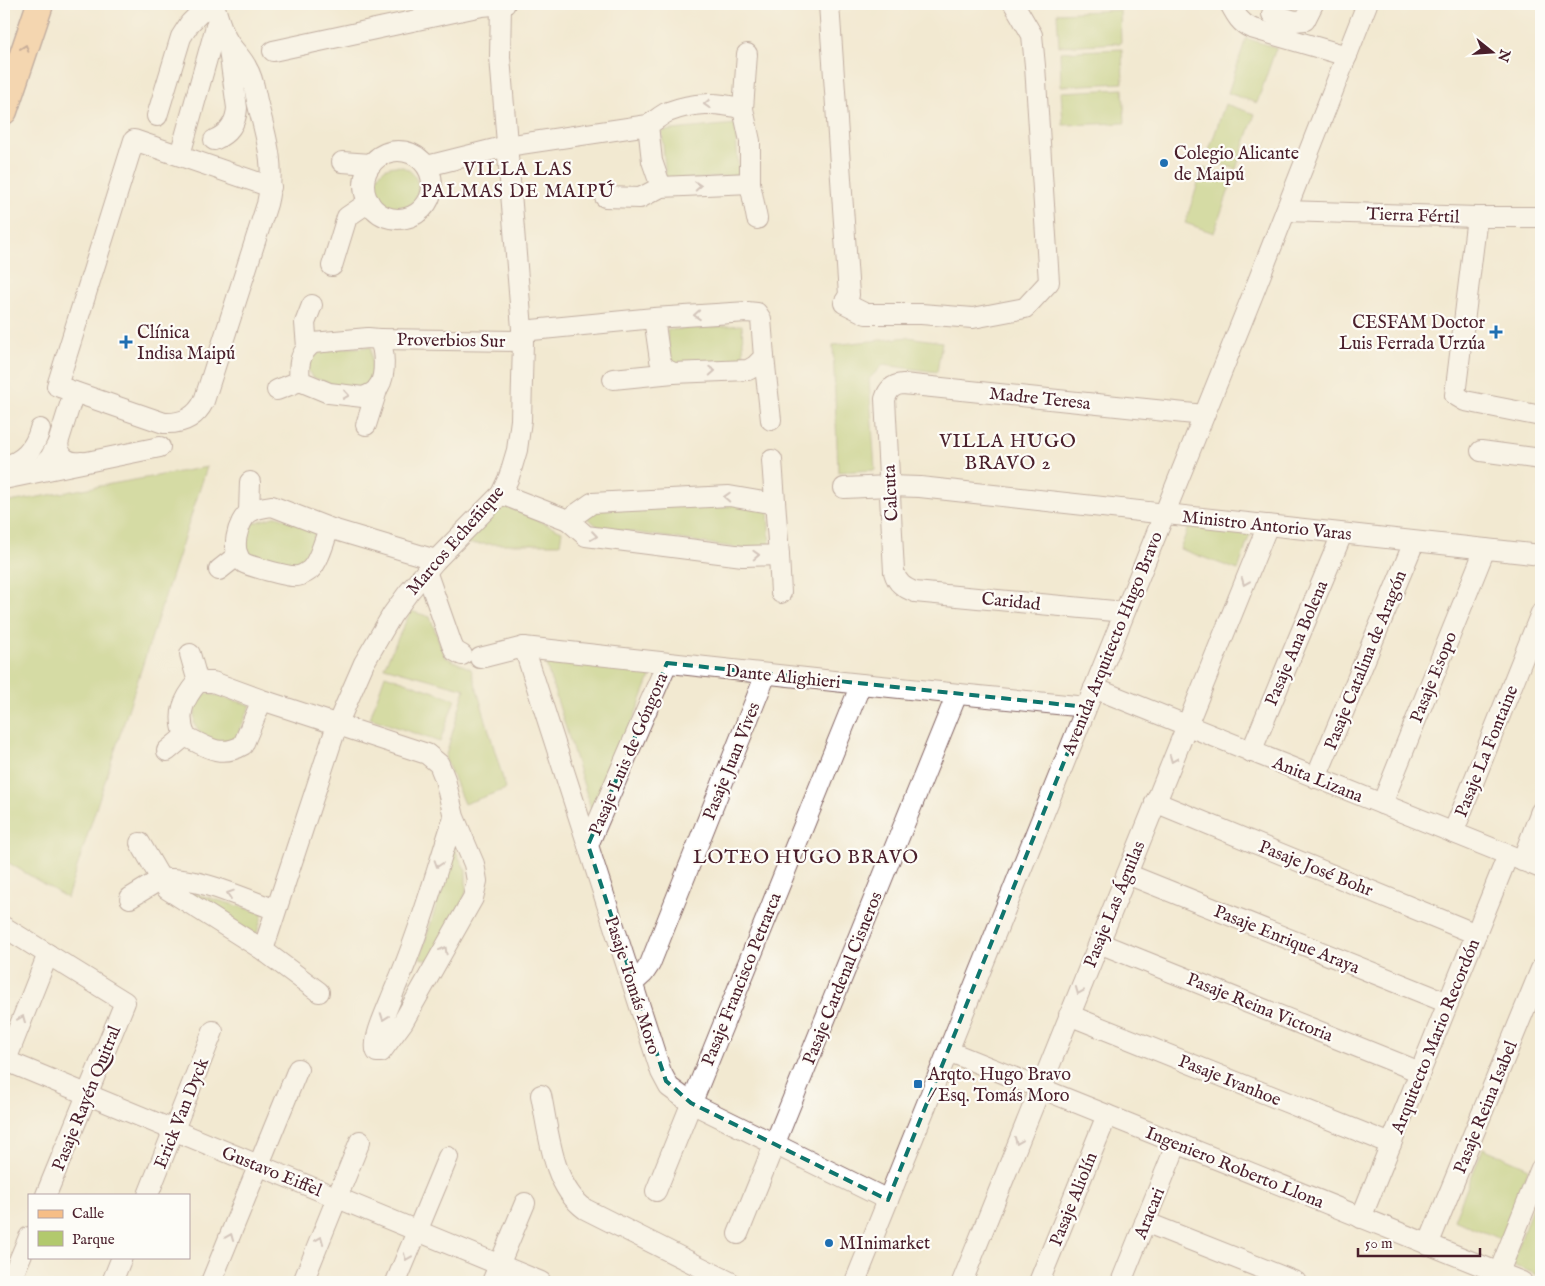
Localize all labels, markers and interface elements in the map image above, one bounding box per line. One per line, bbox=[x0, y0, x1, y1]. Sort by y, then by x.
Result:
north arrow bbox=[1468, 28, 1518, 78]
one-way arrow bbox=[19, 44, 29, 53]
text: N bbox=[1493, 46, 1514, 64]
one-way arrow bbox=[703, 99, 710, 109]
place label: Colegio Alicante de Maipú bbox=[1174, 143, 1299, 187]
marker: Colegio Alicante de Maipú bbox=[1158, 157, 1170, 169]
district label: VILLA LAS PALMAS DE MAIPÚ bbox=[421, 158, 615, 204]
one-way arrow bbox=[695, 180, 703, 191]
street label: Tierra Fértil bbox=[1366, 203, 1460, 230]
one-way arrow bbox=[693, 309, 701, 320]
place label: CESFAM Doctor Luis Ferrada Urzúa bbox=[1339, 312, 1485, 356]
place label: Clínica Indisa Maipú bbox=[137, 322, 235, 366]
marker: CESFAM Doctor Luis Ferrada Urzúa bbox=[1489, 325, 1503, 339]
street label: Proverbios Sur bbox=[396, 329, 506, 354]
marker: Clínica Indisa Maipú bbox=[119, 335, 133, 349]
one-way arrow bbox=[709, 366, 717, 377]
street label: Madre Teresa bbox=[988, 383, 1092, 416]
one-way arrow bbox=[343, 389, 351, 400]
district label: VILLA HUGO BRAVO 2 bbox=[938, 430, 1077, 476]
street label: Calcuta bbox=[879, 464, 904, 522]
street label: Marcos Echeñique bbox=[402, 481, 510, 601]
one-way arrow bbox=[723, 491, 731, 502]
street label: Ministro Antorio Varas bbox=[1181, 506, 1353, 547]
street label: Avenida Arquitecto Hugo Bravo bbox=[1058, 528, 1169, 759]
one-way arrow bbox=[590, 531, 599, 541]
one-way arrow bbox=[752, 550, 760, 561]
street label: Pasaje Catalina de Aragón bbox=[1320, 567, 1413, 754]
one-way arrow bbox=[1241, 577, 1251, 585]
street label: Pasaje Ana Bolena bbox=[1261, 577, 1334, 710]
street label: Caridad bbox=[980, 588, 1042, 617]
street label: Pasaje Esopo bbox=[1406, 628, 1463, 727]
street label: Dante Alighieri bbox=[724, 660, 842, 695]
street label: Pasaje Luis de Góngora bbox=[585, 669, 674, 840]
street label: Pasaje La Fontaine bbox=[1450, 682, 1524, 821]
street label: Pasaje Juan Vives bbox=[698, 699, 766, 824]
street label: Anita Lizana bbox=[1268, 751, 1366, 809]
one-way arrow bbox=[1169, 754, 1179, 763]
street label: Pasaje José Bohr bbox=[1255, 836, 1376, 903]
street label: Pasaje Las Águilas bbox=[1078, 837, 1151, 971]
district label: LOTEO HUGO BRAVO bbox=[693, 846, 919, 870]
one-way arrow bbox=[434, 859, 444, 867]
street label: Pasaje Francisco Petrarca bbox=[697, 889, 788, 1070]
street label: Pasaje Cardenal Cisneros bbox=[798, 889, 889, 1068]
one-way arrow bbox=[226, 890, 234, 900]
street label: Pasaje Enrique Araya bbox=[1210, 901, 1363, 980]
street label: Pasaje Tomás Moro bbox=[598, 913, 665, 1058]
street label: Arquitecto Mario Recordón bbox=[1386, 935, 1486, 1138]
one-way arrow bbox=[438, 947, 448, 956]
street label: Pasaje Reina Victoria bbox=[1183, 969, 1336, 1048]
one-way arrow bbox=[1075, 986, 1086, 995]
one-way arrow bbox=[380, 1012, 390, 1020]
one-way arrow bbox=[16, 1015, 26, 1024]
street label: Pasaje Rayén Quitral bbox=[48, 1023, 127, 1175]
street label: Pasaje Reina Isabel bbox=[1449, 1038, 1524, 1177]
street label: Pasaje Ivanhoe bbox=[1175, 1050, 1284, 1112]
street label: Erick Van Dyck bbox=[150, 1054, 215, 1172]
place label: Arqto. Hugo Bravo / Esq. Tomás Moro bbox=[927, 1064, 1071, 1108]
marker: Arqto. Hugo Bravo / Esq. Tomás Moro bbox=[912, 1078, 924, 1090]
street label: Ingeniero Roberto Llona bbox=[1142, 1122, 1327, 1215]
one-way arrow bbox=[1014, 1137, 1024, 1145]
street label: Gustavo Eiffel bbox=[218, 1142, 325, 1203]
street label: Pasaje Aliolín bbox=[1045, 1149, 1104, 1250]
street label: Aracari bbox=[1129, 1184, 1171, 1244]
legend bbox=[28, 1194, 190, 1258]
text: Calle bbox=[72, 1204, 104, 1223]
scale bar bbox=[1358, 1226, 1480, 1258]
text: Parque bbox=[72, 1230, 115, 1249]
one-way arrow bbox=[223, 1233, 234, 1242]
place label: MInimarket bbox=[839, 1233, 930, 1256]
text: 50 m bbox=[1365, 1234, 1393, 1253]
one-way arrow bbox=[314, 1236, 325, 1245]
marker: MInimarket bbox=[823, 1237, 835, 1249]
one-way arrow bbox=[402, 1252, 412, 1260]

